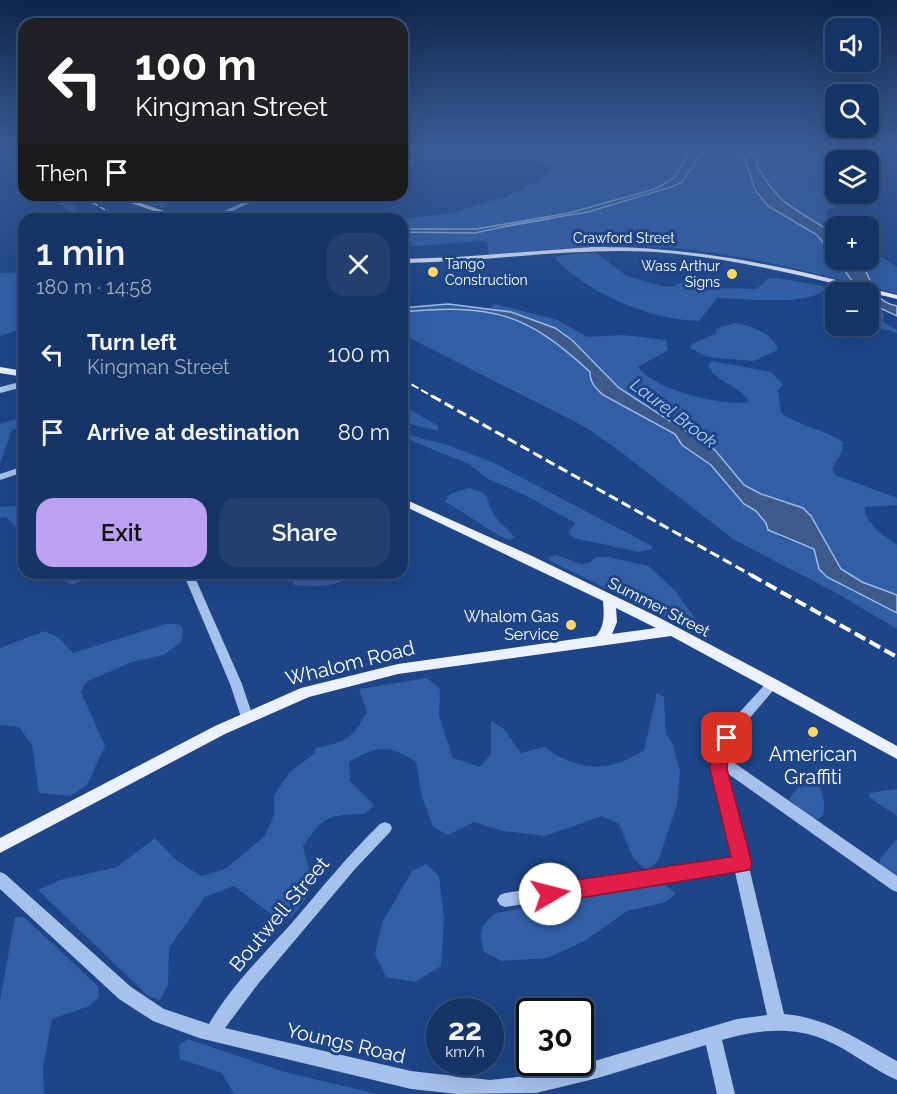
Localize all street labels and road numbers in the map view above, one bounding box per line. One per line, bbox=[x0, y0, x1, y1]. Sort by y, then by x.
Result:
street label: Crawford Street bbox=[573, 230, 675, 246]
street label: Summer Street bbox=[605, 573, 714, 641]
street label: Whalom Road bbox=[283, 635, 417, 691]
street label: Boutwell Street bbox=[224, 852, 334, 976]
street label: Youngs Road bbox=[284, 1018, 408, 1068]

